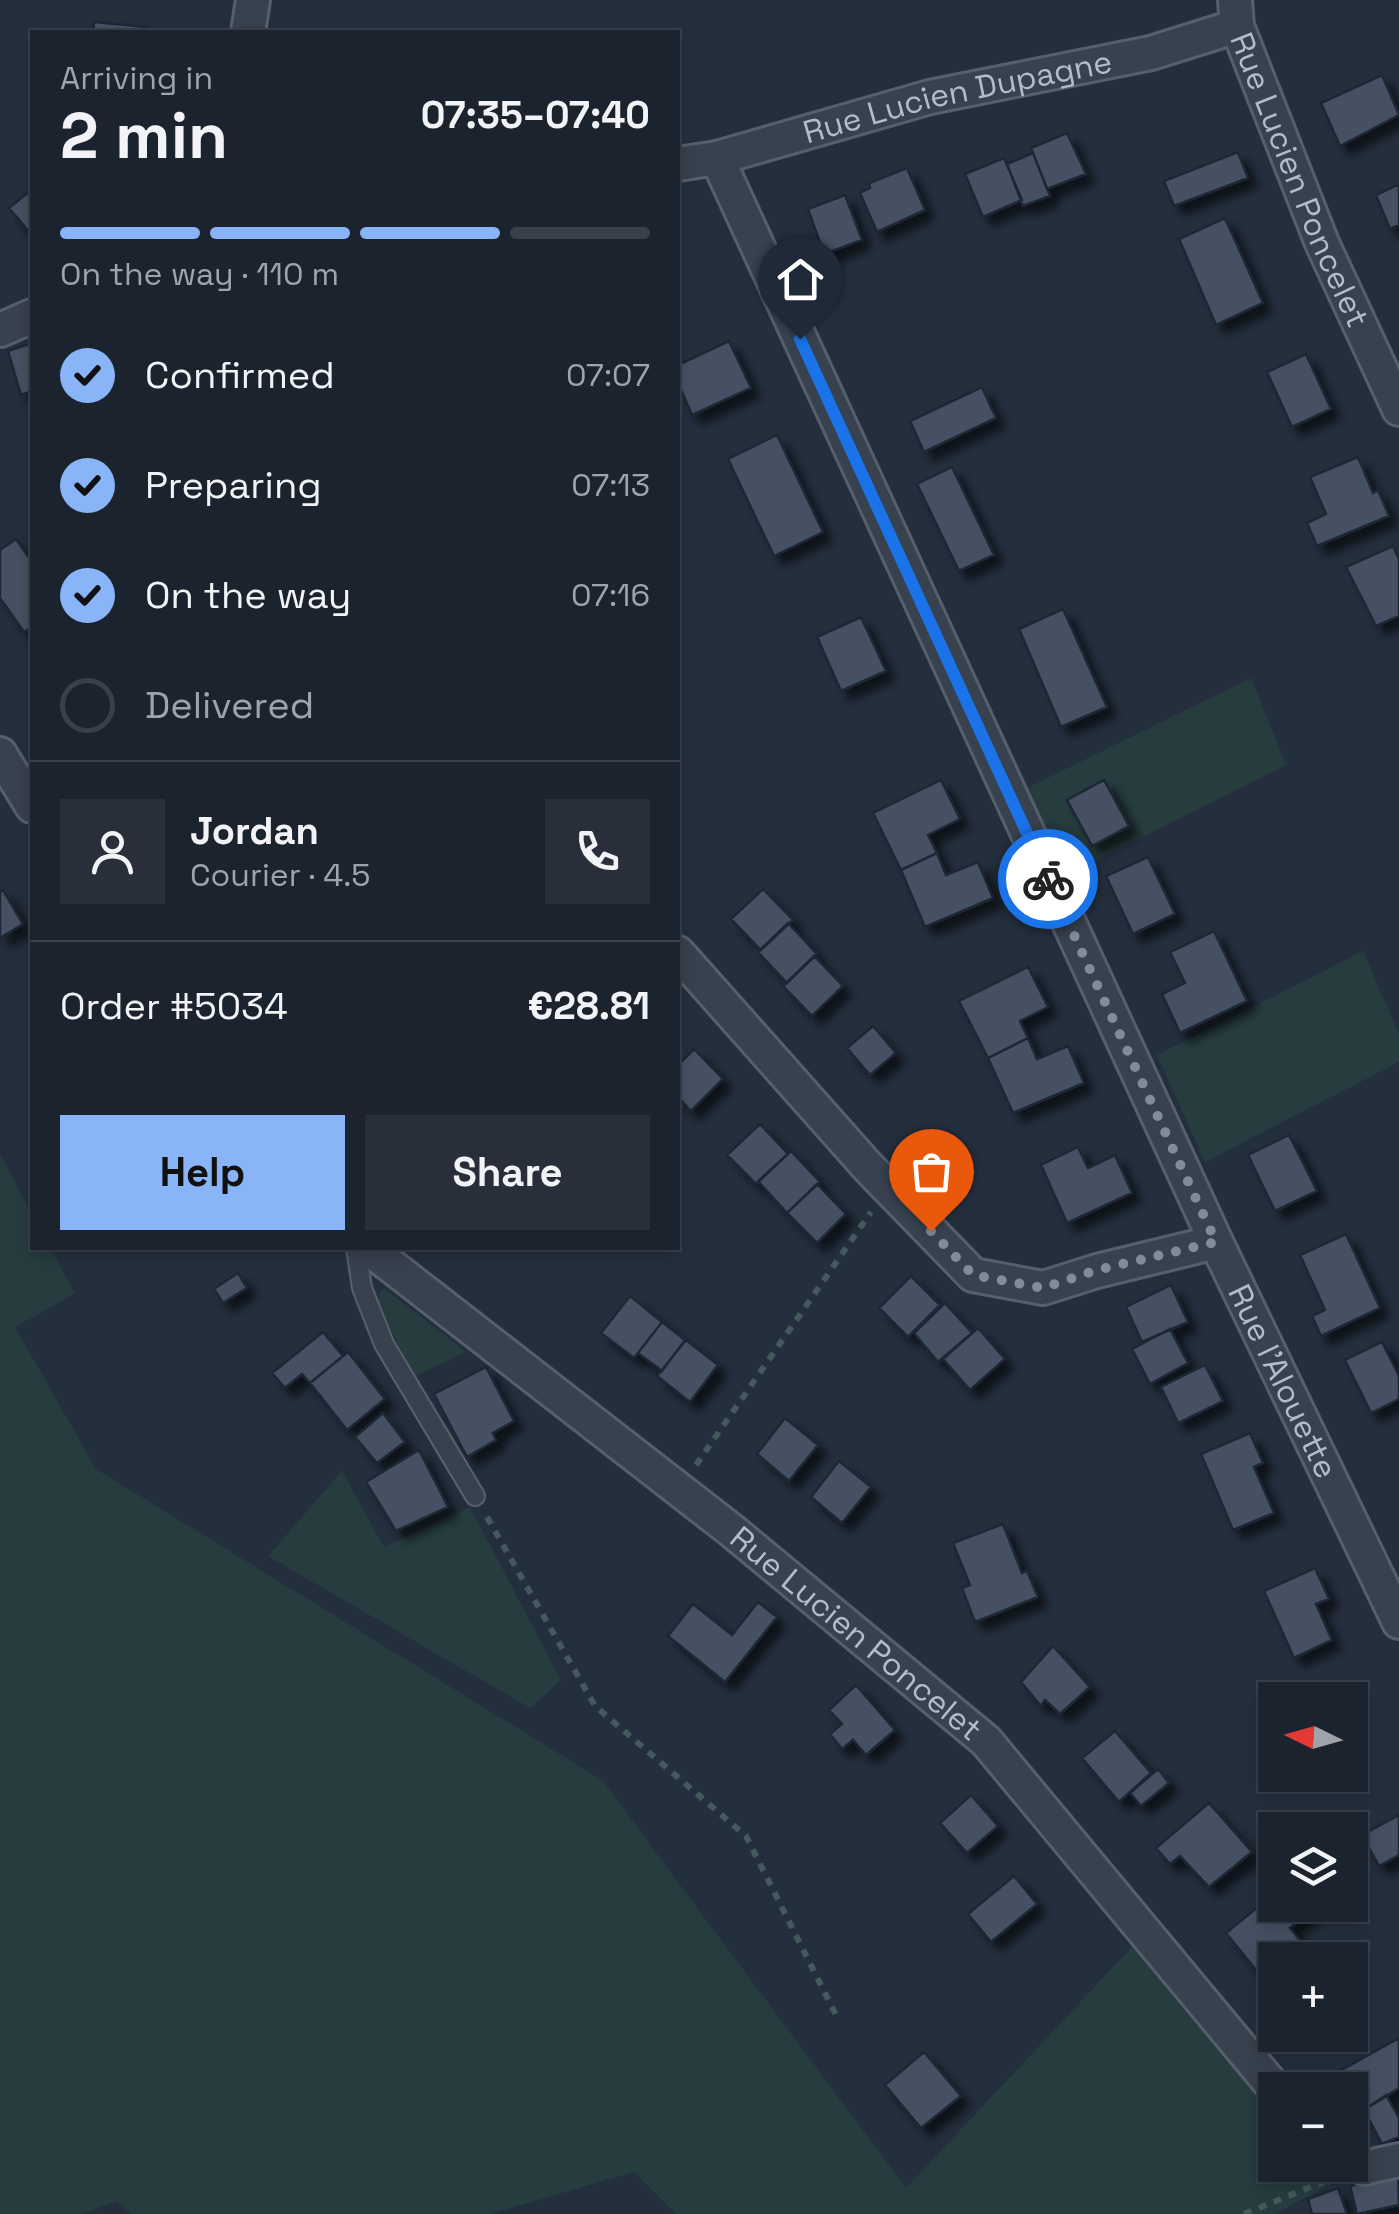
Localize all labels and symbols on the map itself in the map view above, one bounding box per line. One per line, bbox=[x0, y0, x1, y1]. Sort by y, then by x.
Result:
street label: Rue Lucien Poncelet bbox=[1221, 27, 1378, 333]
street label: Rue Lucien Dupagne bbox=[798, 41, 1115, 152]
pin bbox=[758, 237, 843, 340]
courier bbox=[998, 829, 1098, 929]
pin bbox=[889, 1129, 974, 1232]
street label: Rue l'Alouette bbox=[1219, 1278, 1347, 1485]
street label: Rue Lucien Poncelet bbox=[722, 1518, 990, 1749]
north arrow bbox=[1258, 1682, 1368, 1792]

